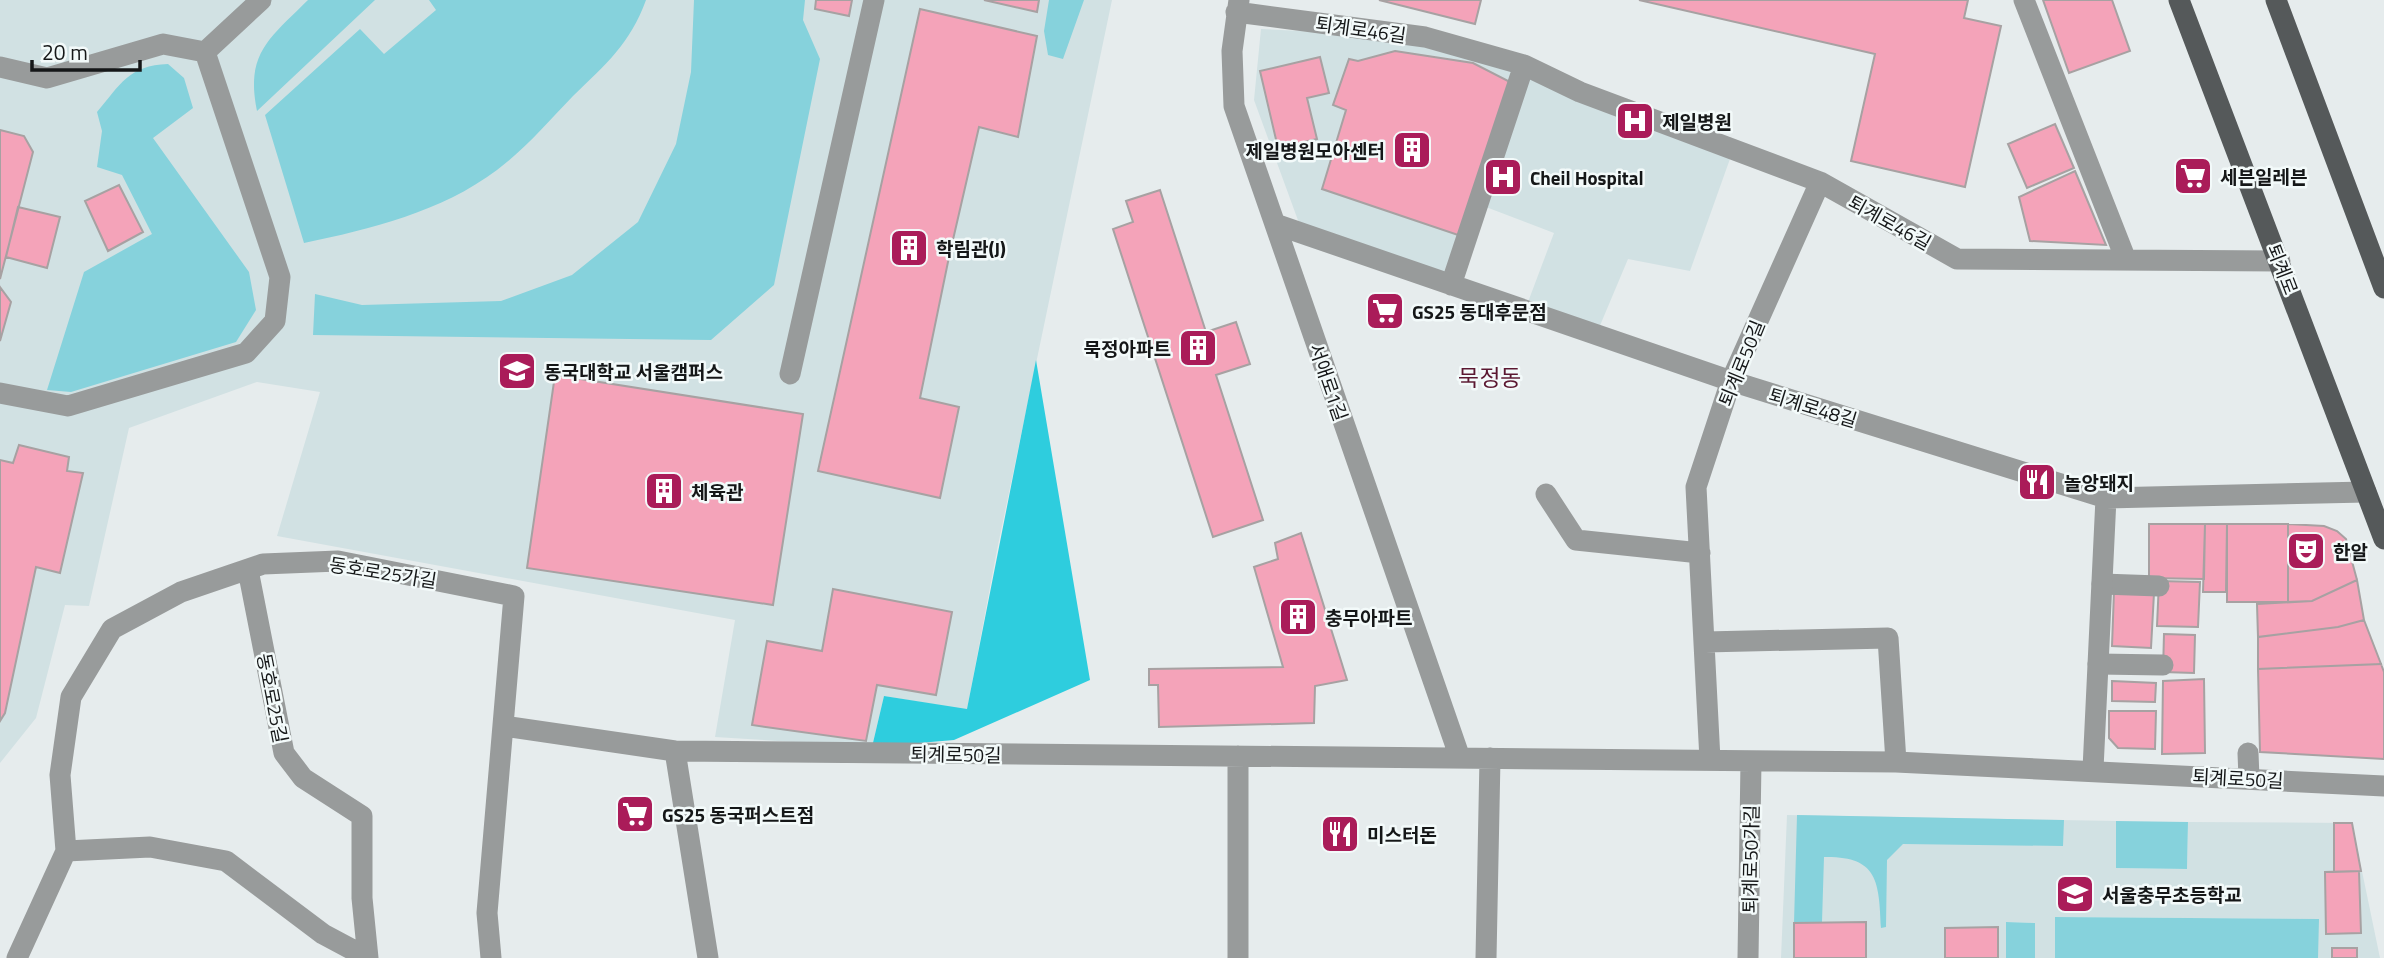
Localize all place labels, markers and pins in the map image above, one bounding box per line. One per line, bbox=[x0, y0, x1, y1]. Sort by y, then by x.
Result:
hospital icon: 제일병원 bbox=[1614, 100, 1656, 142]
place label: 제일병원 bbox=[1662, 107, 1732, 136]
building icon: 제일병원모아센터 bbox=[1391, 129, 1433, 171]
place label: 제일병원모아센터 bbox=[1245, 136, 1385, 165]
supermarket icon: 세븐일레븐 bbox=[2172, 155, 2214, 197]
hospital icon: Cheil Hospital bbox=[1482, 156, 1524, 198]
place label: 세븐일레븐 bbox=[2220, 162, 2307, 191]
place label: Cheil Hospital bbox=[1530, 163, 1644, 192]
building icon: 학림관(J) bbox=[888, 227, 930, 269]
place label: 학림관(J) bbox=[936, 234, 1006, 263]
supermarket icon: GS25 동대후문점 bbox=[1364, 290, 1406, 332]
place label: GS25 동대후문점 bbox=[1412, 297, 1547, 326]
building icon: 묵정아파트 bbox=[1177, 327, 1219, 369]
place label: 묵정아파트 bbox=[1084, 334, 1171, 363]
school or university icon: 동국대학교 서울캠퍼스 bbox=[496, 350, 538, 392]
place label: 동국대학교 서울캠퍼스 bbox=[544, 357, 723, 386]
restaurant icon: 놀앙돼지 bbox=[2016, 461, 2058, 503]
place label: 놀앙돼지 bbox=[2064, 468, 2134, 497]
building icon: 체육관 bbox=[643, 470, 685, 512]
place label: 체육관 bbox=[691, 477, 744, 506]
theatre icon: 한알 bbox=[2285, 530, 2327, 572]
place label: 한알 bbox=[2333, 537, 2368, 566]
building icon: 충무아파트 bbox=[1277, 596, 1319, 638]
place label: 충무아파트 bbox=[1325, 603, 1412, 632]
supermarket icon: GS25 동국퍼스트점 bbox=[614, 793, 656, 835]
place label: GS25 동국퍼스트점 bbox=[662, 800, 814, 829]
restaurant icon: 미스터돈 bbox=[1319, 813, 1361, 855]
place label: 미스터돈 bbox=[1367, 820, 1437, 849]
school or university icon: 서울충무초등학교 bbox=[2054, 873, 2096, 915]
place label: 서울충무초등학교 bbox=[2102, 880, 2242, 909]

